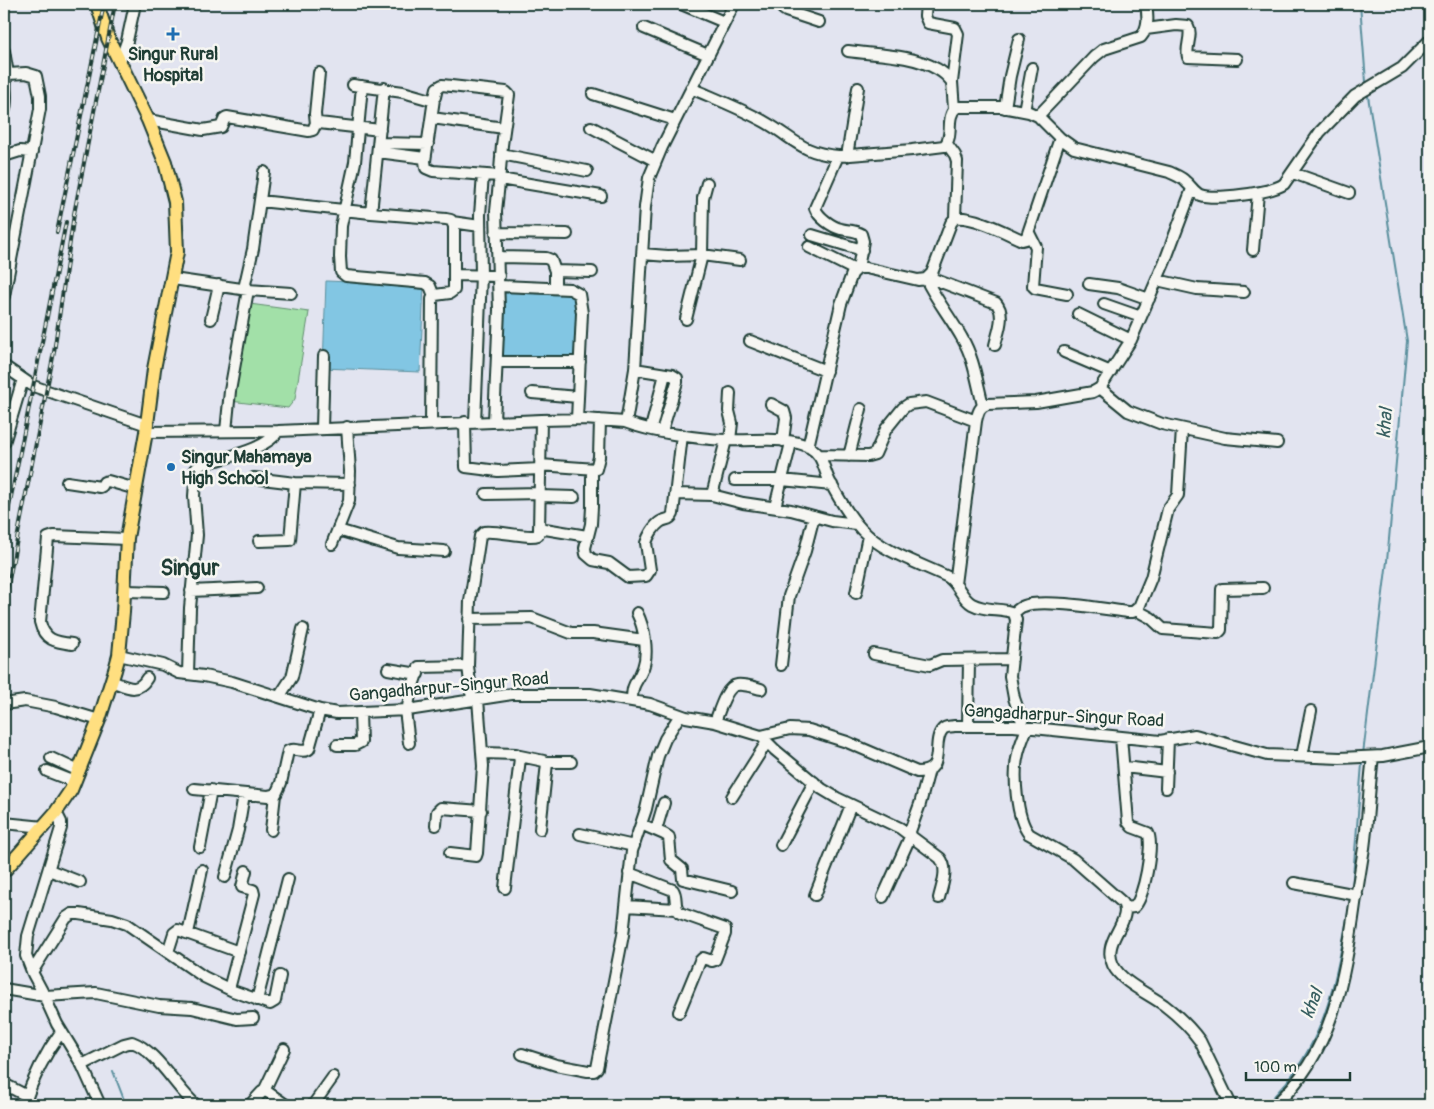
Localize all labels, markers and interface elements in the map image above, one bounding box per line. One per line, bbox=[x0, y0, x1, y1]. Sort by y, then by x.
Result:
marker: Singur Rural Hospital bbox=[166, 27, 180, 41]
place label: Singur Rural Hospital bbox=[128, 43, 218, 87]
water label: khal bbox=[1372, 404, 1398, 439]
place label: Singur Mahamaya High School bbox=[181, 446, 312, 490]
marker: Singur Mahamaya High School bbox=[165, 461, 177, 473]
district label: Singur bbox=[161, 554, 221, 582]
street label: Gangadharpur-Singur Road bbox=[348, 667, 550, 707]
street label: Gangadharpur-Singur Road bbox=[963, 699, 1165, 733]
water label: khal bbox=[1295, 982, 1330, 1021]
scale bar bbox=[1246, 1049, 1350, 1081]
text: 100 m bbox=[1254, 1058, 1297, 1077]

